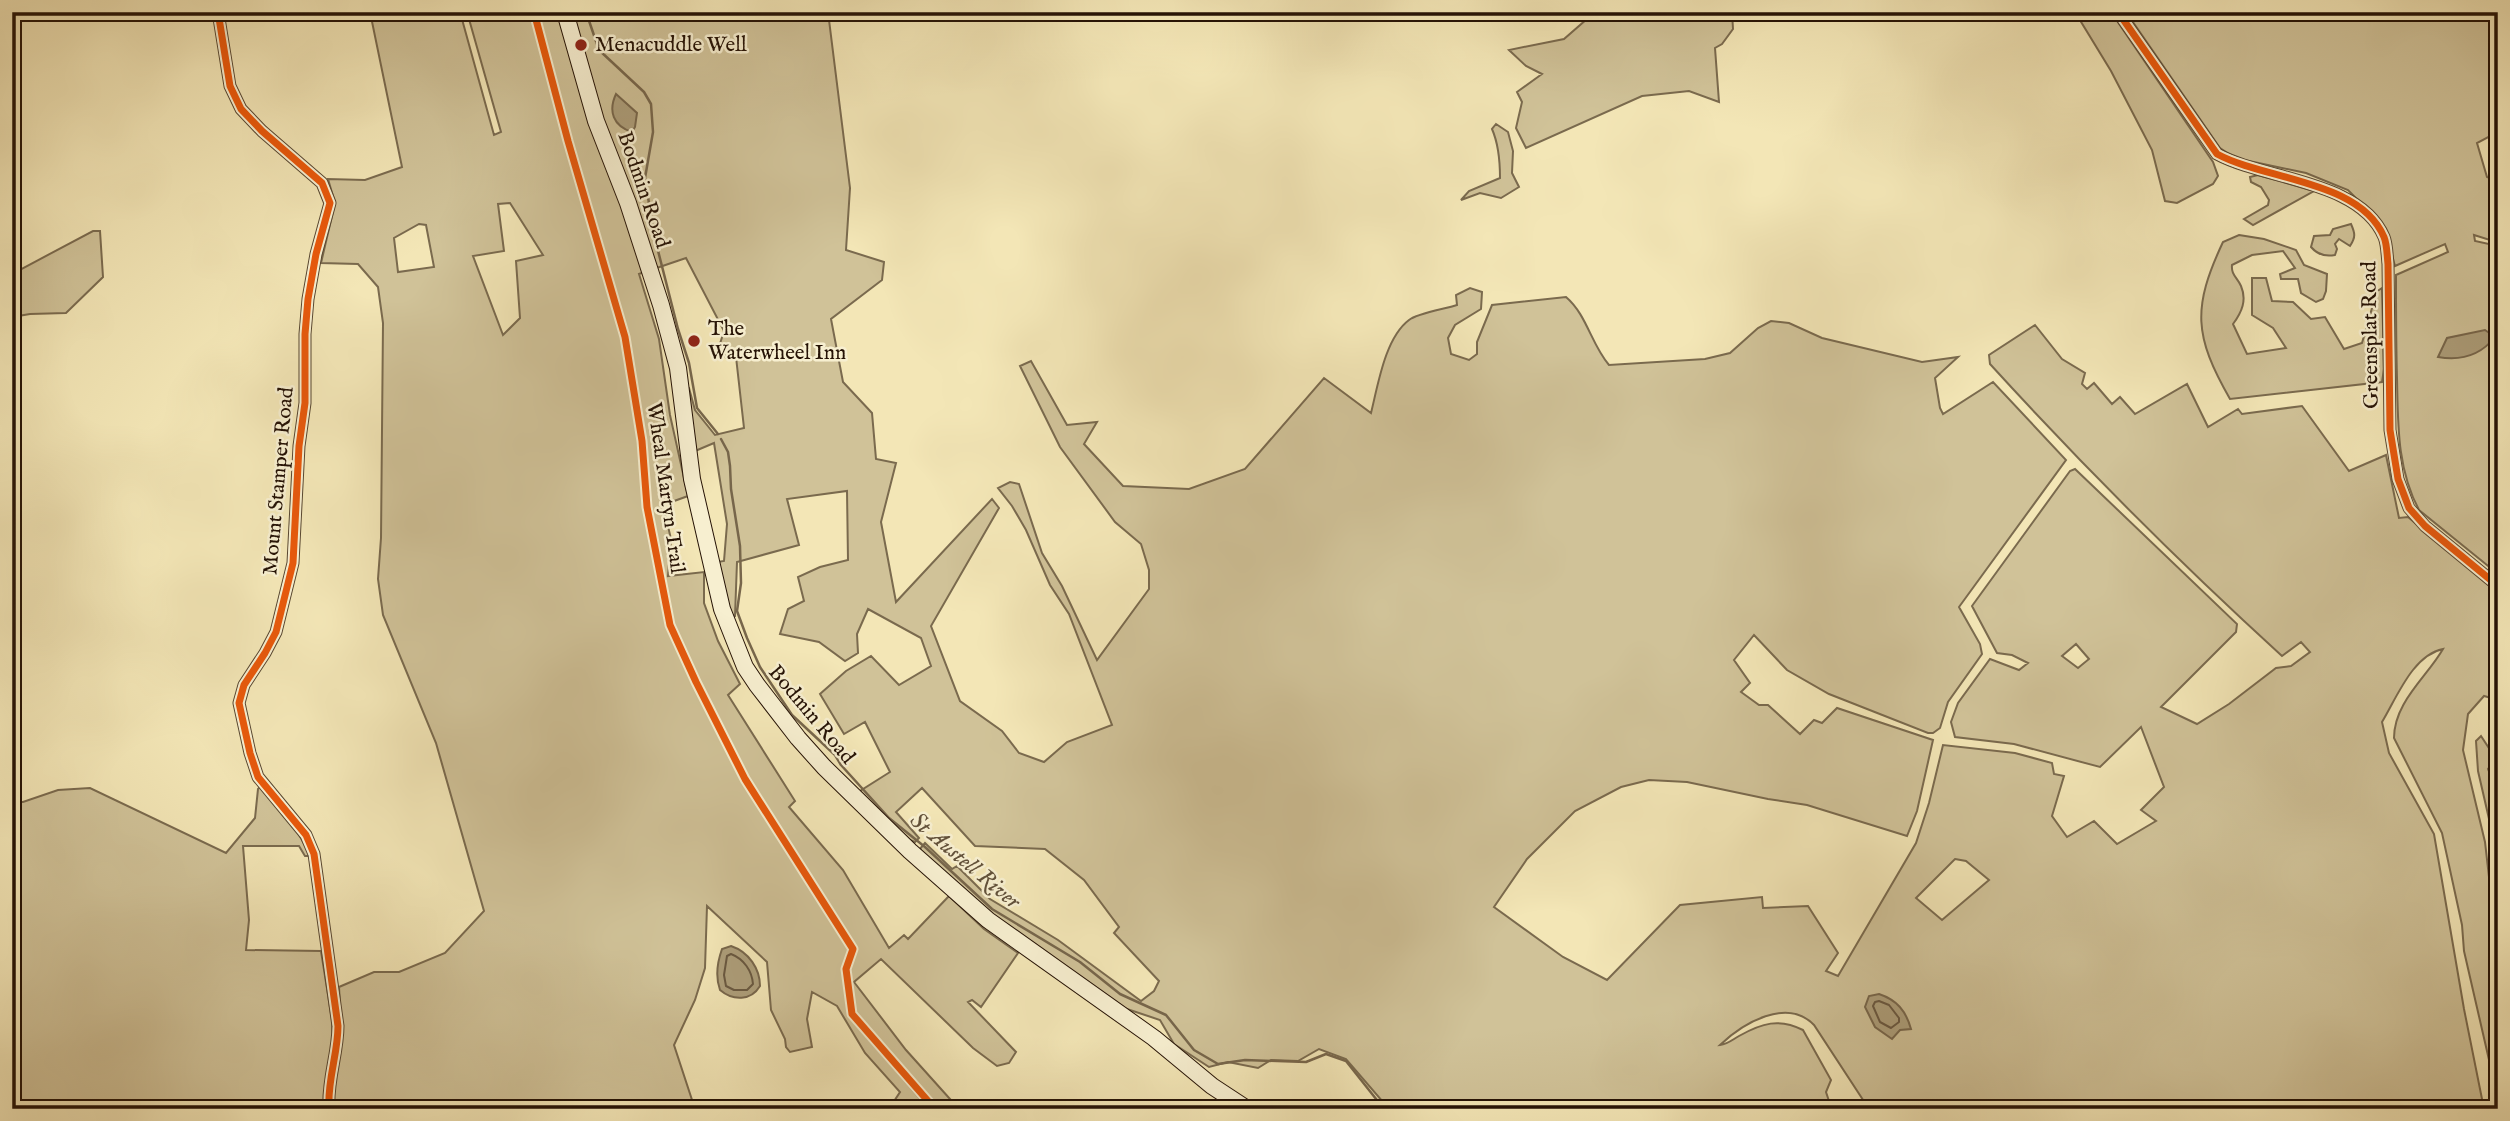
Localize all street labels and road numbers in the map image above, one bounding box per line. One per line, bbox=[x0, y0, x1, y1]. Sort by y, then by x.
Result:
street label: Bodmin Road bbox=[610, 128, 676, 253]
street label: Greensplat Road bbox=[2356, 260, 2386, 409]
street label: Mount Stamper Road bbox=[257, 385, 301, 576]
street label: Wheal Martyn Trail bbox=[640, 401, 690, 576]
street label: Bodmin Road bbox=[762, 660, 861, 771]

